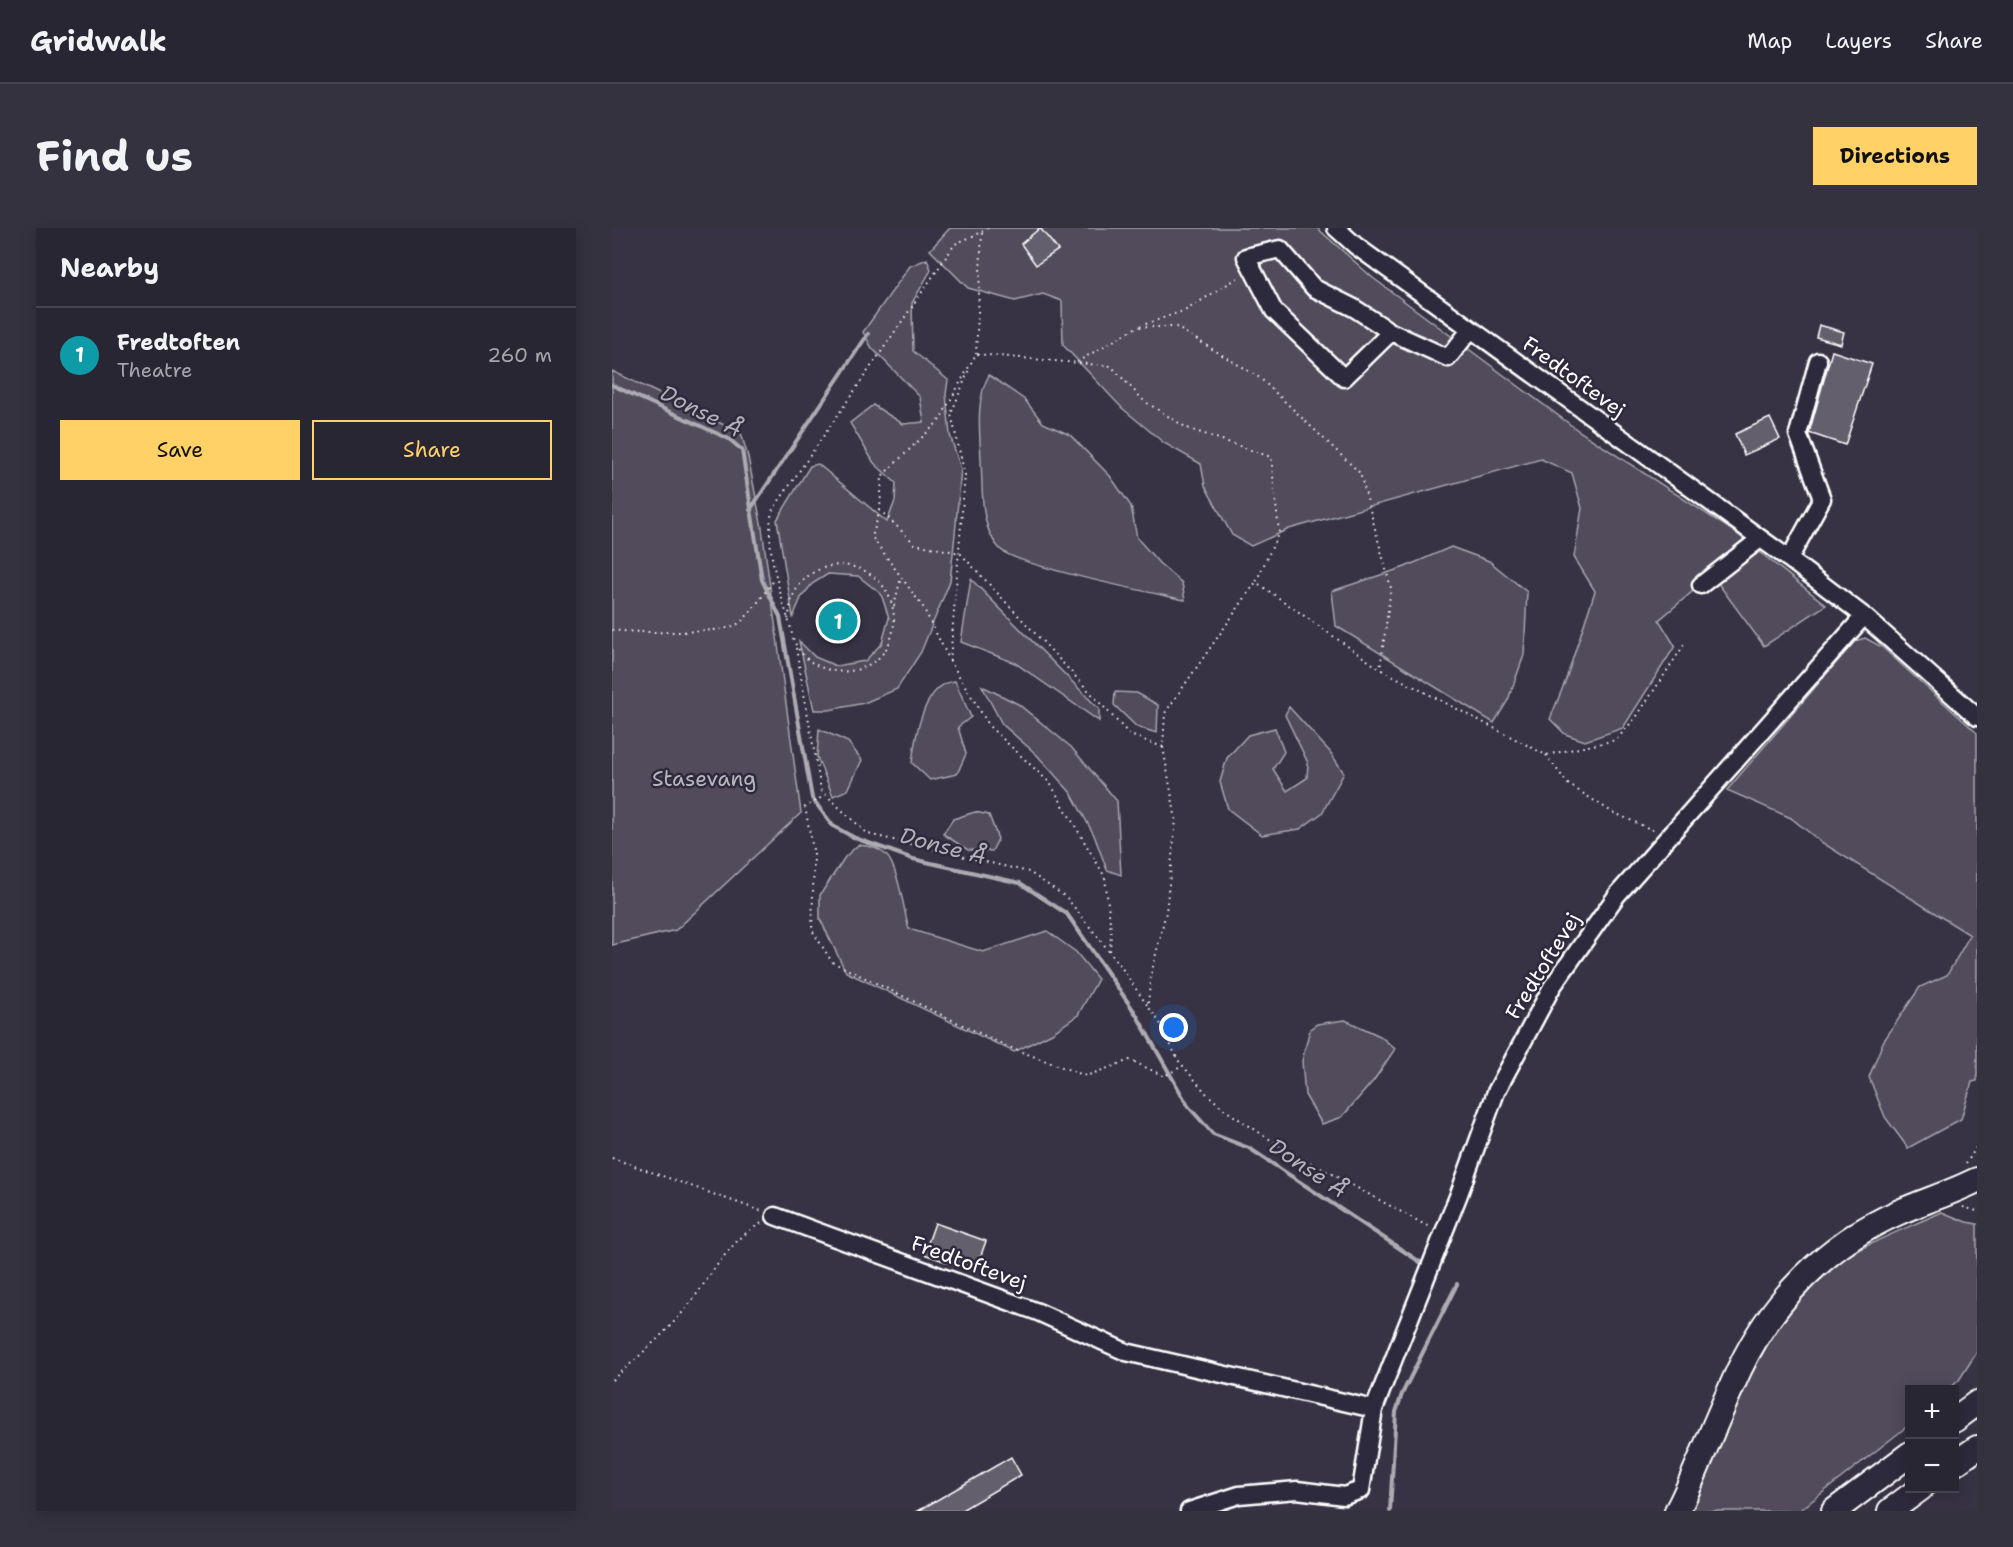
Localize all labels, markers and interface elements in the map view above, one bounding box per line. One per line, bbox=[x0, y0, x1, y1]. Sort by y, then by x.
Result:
text: Gridwalk bbox=[30, 22, 167, 60]
text: Map bbox=[1747, 27, 1792, 55]
text: Layers bbox=[1825, 27, 1892, 55]
text: Share bbox=[1925, 27, 1983, 55]
button: Directions bbox=[1813, 127, 1977, 185]
text: Find us bbox=[36, 128, 193, 184]
text: Nearby bbox=[60, 250, 159, 285]
text: Fredtoften bbox=[117, 328, 240, 357]
street label: Fredtoftevej bbox=[1517, 330, 1631, 424]
text: 1 bbox=[75, 342, 84, 368]
text: 260 m bbox=[487, 342, 552, 368]
text: Theatre bbox=[117, 357, 192, 383]
water label: Donse Å bbox=[655, 378, 747, 444]
button: Save bbox=[60, 420, 300, 480]
button: Share bbox=[312, 420, 552, 480]
pin: 1 bbox=[818, 598, 858, 644]
park label: Stasevang bbox=[652, 765, 756, 793]
water label: Donse Å bbox=[897, 821, 989, 871]
street label: Fredtoftevej bbox=[1499, 907, 1587, 1025]
your location bbox=[1159, 1013, 1188, 1042]
water label: Donse Å bbox=[1263, 1131, 1353, 1205]
street label: Fredtoftevej bbox=[907, 1229, 1031, 1297]
map controls bbox=[1905, 1385, 1959, 1493]
button: + bbox=[1905, 1385, 1959, 1439]
button: − bbox=[1905, 1439, 1959, 1493]

